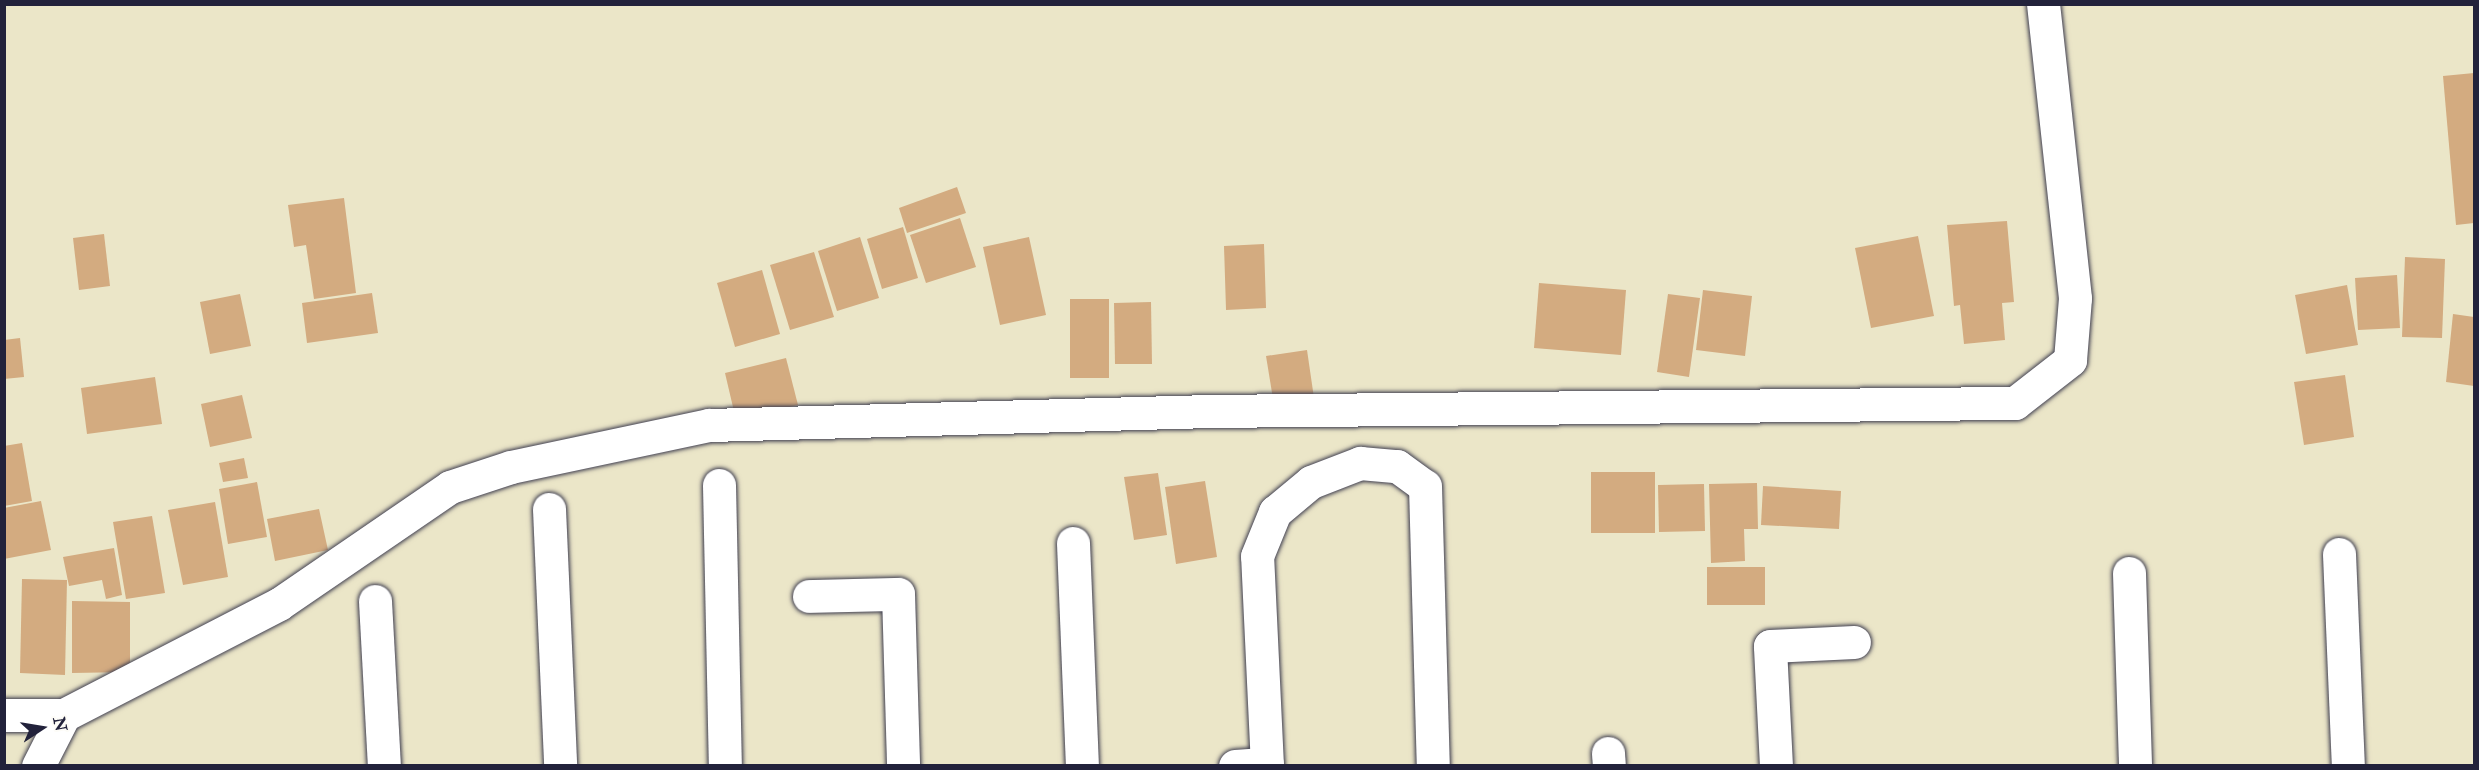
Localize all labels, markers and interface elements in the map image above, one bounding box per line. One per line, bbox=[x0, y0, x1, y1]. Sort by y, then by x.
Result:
north arrow bbox=[12, 698, 72, 758]
text: N bbox=[48, 715, 71, 733]

